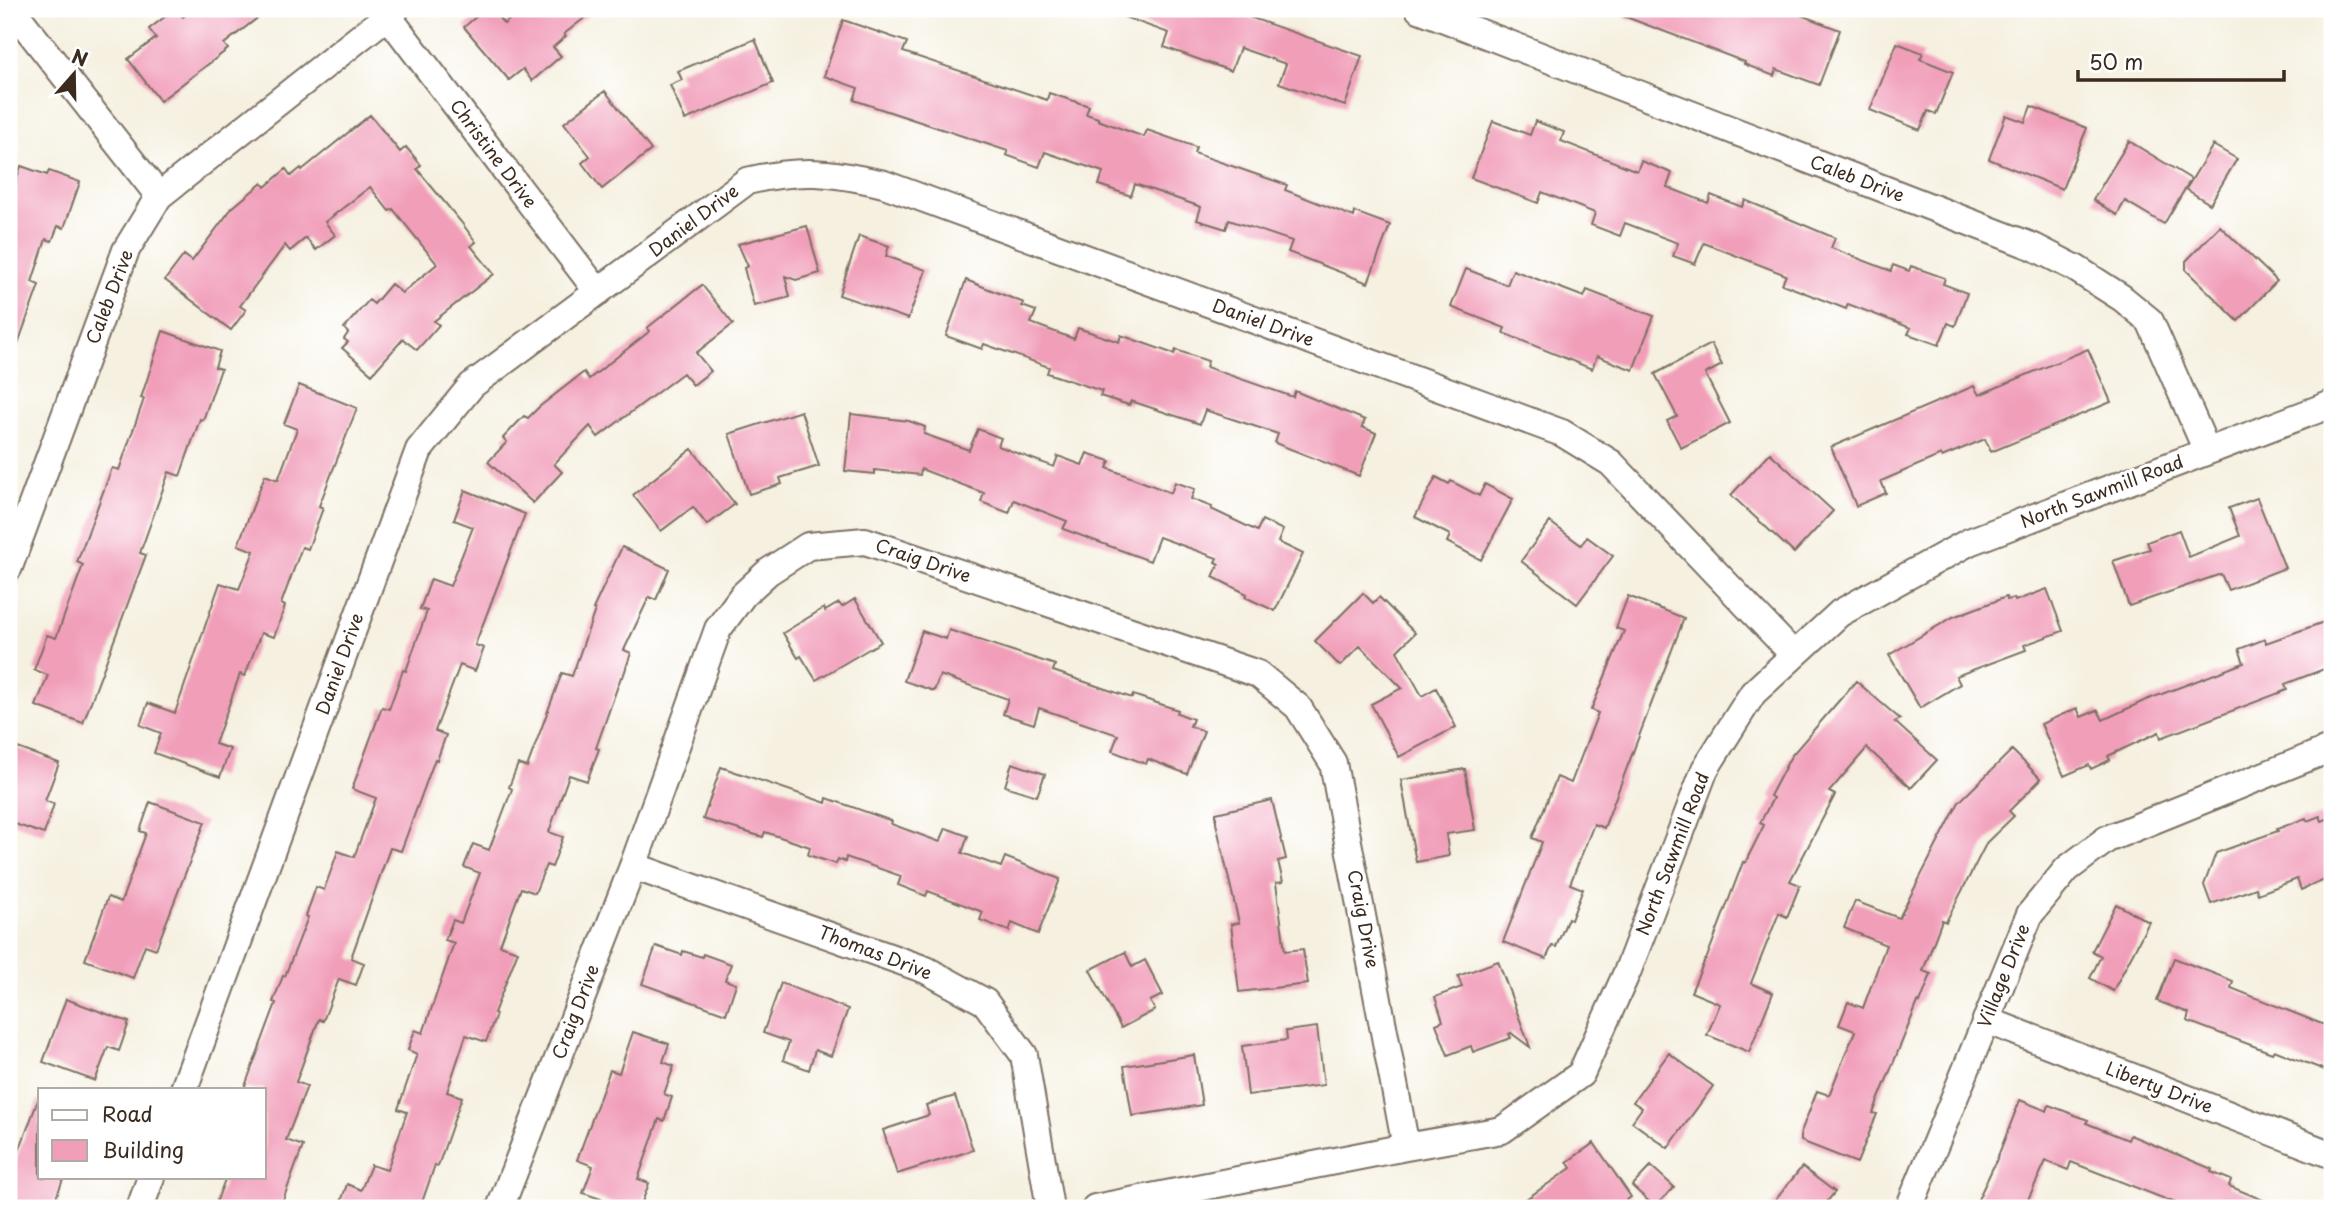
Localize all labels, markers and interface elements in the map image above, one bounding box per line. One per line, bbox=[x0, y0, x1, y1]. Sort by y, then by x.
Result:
north arrow bbox=[38, 38, 108, 108]
scale bar bbox=[2078, 38, 2285, 82]
text: N bbox=[68, 41, 92, 73]
text: 50 m bbox=[2089, 45, 2143, 77]
street label: Christine Drive bbox=[444, 93, 544, 213]
street label: Caleb Drive bbox=[1806, 147, 1909, 208]
street label: Daniel Drive bbox=[642, 177, 744, 263]
street label: Caleb Drive bbox=[78, 245, 139, 348]
street label: Daniel Drive bbox=[1209, 291, 1318, 352]
street label: North Sawmill Road bbox=[2016, 447, 2187, 534]
street label: Craig Drive bbox=[872, 531, 975, 589]
street label: Daniel Drive bbox=[308, 609, 369, 718]
street label: North Sawmill Road bbox=[1628, 768, 1715, 939]
street label: Craig Drive bbox=[1342, 867, 1387, 970]
street label: Thomas Drive bbox=[815, 918, 936, 986]
street label: Village Drive bbox=[1969, 919, 2036, 1031]
street label: Craig Drive bbox=[544, 960, 605, 1063]
street label: Liberty Drive bbox=[2102, 1054, 2217, 1119]
legend bbox=[38, 1088, 266, 1178]
text: Road bbox=[102, 1097, 153, 1129]
text: Building bbox=[102, 1133, 184, 1165]

